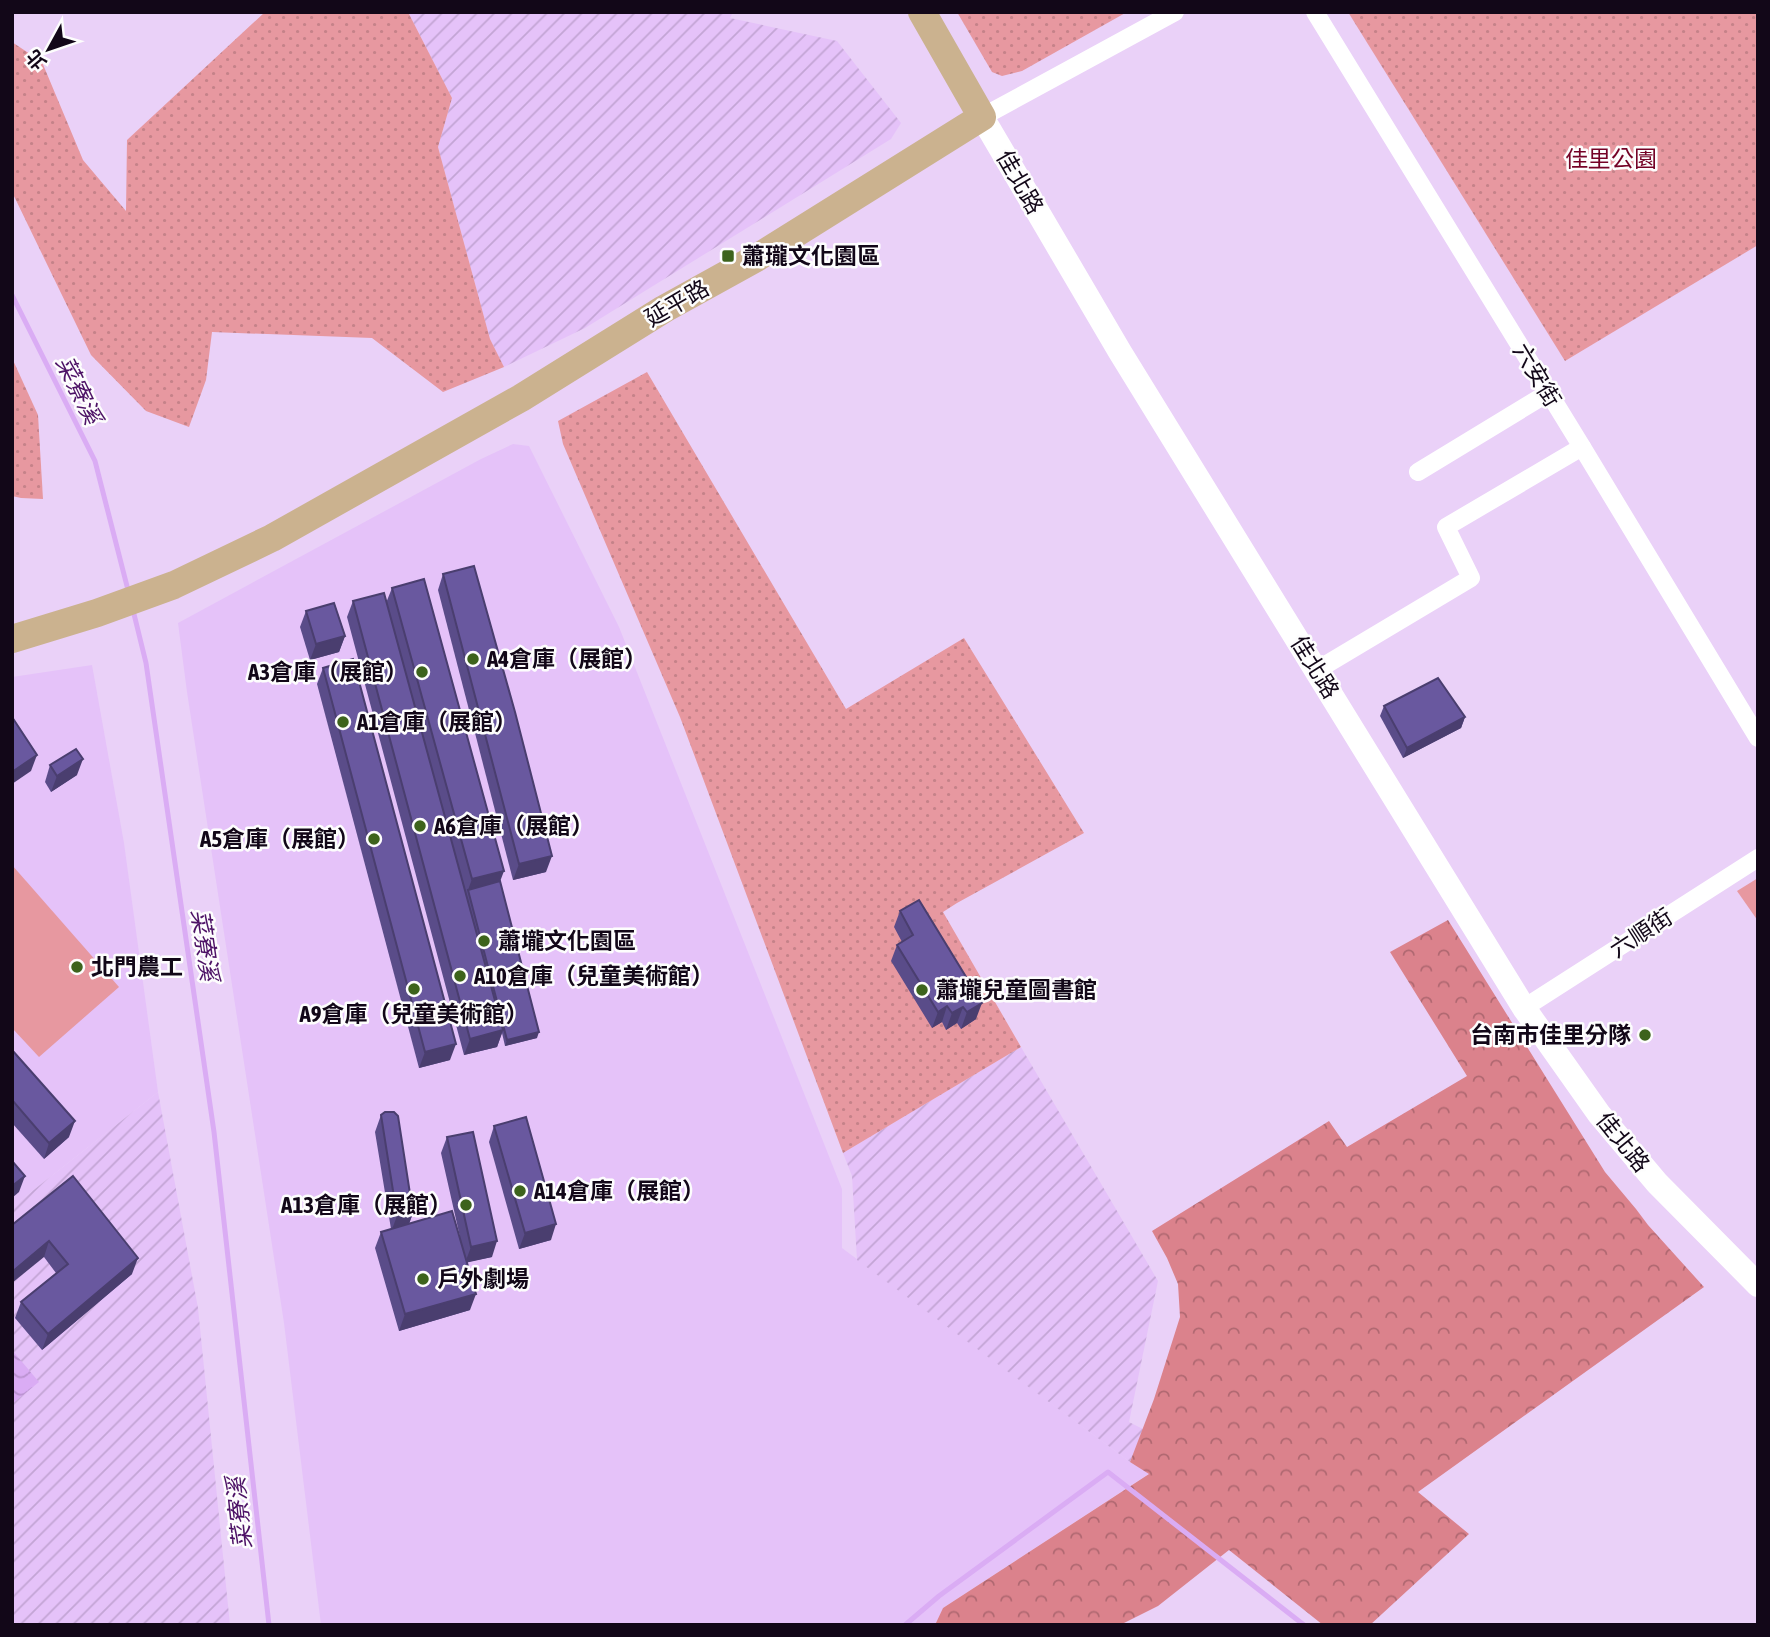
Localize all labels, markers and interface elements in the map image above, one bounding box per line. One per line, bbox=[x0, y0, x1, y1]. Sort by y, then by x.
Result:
north arrow bbox=[14, 14, 84, 84]
text: 北 bbox=[21, 46, 51, 74]
street label: 佳北路 bbox=[991, 146, 1049, 218]
park label: 佳里公園 bbox=[1565, 146, 1657, 172]
place label: 蕭瓏文化園區 bbox=[742, 243, 880, 269]
marker: 蕭瓏文化園區 bbox=[720, 248, 736, 264]
street label: 延平路 bbox=[641, 274, 713, 332]
street label: 六安街 bbox=[1508, 339, 1566, 411]
water label: 菜寮溪 bbox=[51, 352, 108, 431]
street label: 佳北路 bbox=[1286, 631, 1344, 703]
place label: A4倉庫（展館） bbox=[486, 646, 647, 672]
marker: A4倉庫（展館） bbox=[465, 651, 481, 667]
place label: A3倉庫（展館） bbox=[247, 659, 408, 685]
marker: A3倉庫（展館） bbox=[414, 664, 430, 680]
place label: A1倉庫（展館） bbox=[356, 709, 517, 735]
marker: A1倉庫（展館） bbox=[335, 714, 351, 730]
place label: A6倉庫（展館） bbox=[433, 813, 594, 839]
marker: A6倉庫（展館） bbox=[412, 818, 428, 834]
place label: A5倉庫（展館） bbox=[199, 826, 360, 852]
marker: A5倉庫（展館） bbox=[366, 831, 382, 847]
street label: 六順街 bbox=[1605, 903, 1677, 963]
water label: 菜寮溪 bbox=[187, 907, 224, 985]
place label: 蕭壠文化園區 bbox=[498, 928, 636, 954]
marker: 蕭壠文化園區 bbox=[476, 933, 492, 949]
place label: 北門農工 bbox=[91, 954, 183, 980]
marker: 北門農工 bbox=[69, 959, 85, 975]
place label: A10倉庫（兒童美術館） bbox=[473, 963, 714, 989]
marker: A10倉庫（兒童美術館） bbox=[452, 968, 468, 984]
place label: 蕭壠兒童圖書館 bbox=[936, 977, 1097, 1003]
marker: A9倉庫（兒童美術館） bbox=[406, 981, 422, 997]
marker: 蕭壠兒童圖書館 bbox=[914, 982, 930, 998]
place label: A9倉庫（兒童美術館） bbox=[298, 1001, 529, 1027]
place label: 台南市佳里分隊 bbox=[1470, 1022, 1631, 1048]
marker: 台南市佳里分隊 bbox=[1637, 1027, 1653, 1043]
street label: 佳北路 bbox=[1591, 1107, 1655, 1177]
place label: A14倉庫（展館） bbox=[533, 1178, 705, 1204]
marker: A14倉庫（展館） bbox=[512, 1183, 528, 1199]
place label: A13倉庫（展館） bbox=[280, 1192, 452, 1218]
marker: A13倉庫（展館） bbox=[458, 1197, 474, 1213]
place label: 戶外劇場 bbox=[437, 1266, 529, 1292]
marker: 戶外劇場 bbox=[415, 1271, 431, 1287]
water label: 菜寮溪 bbox=[221, 1473, 256, 1550]

